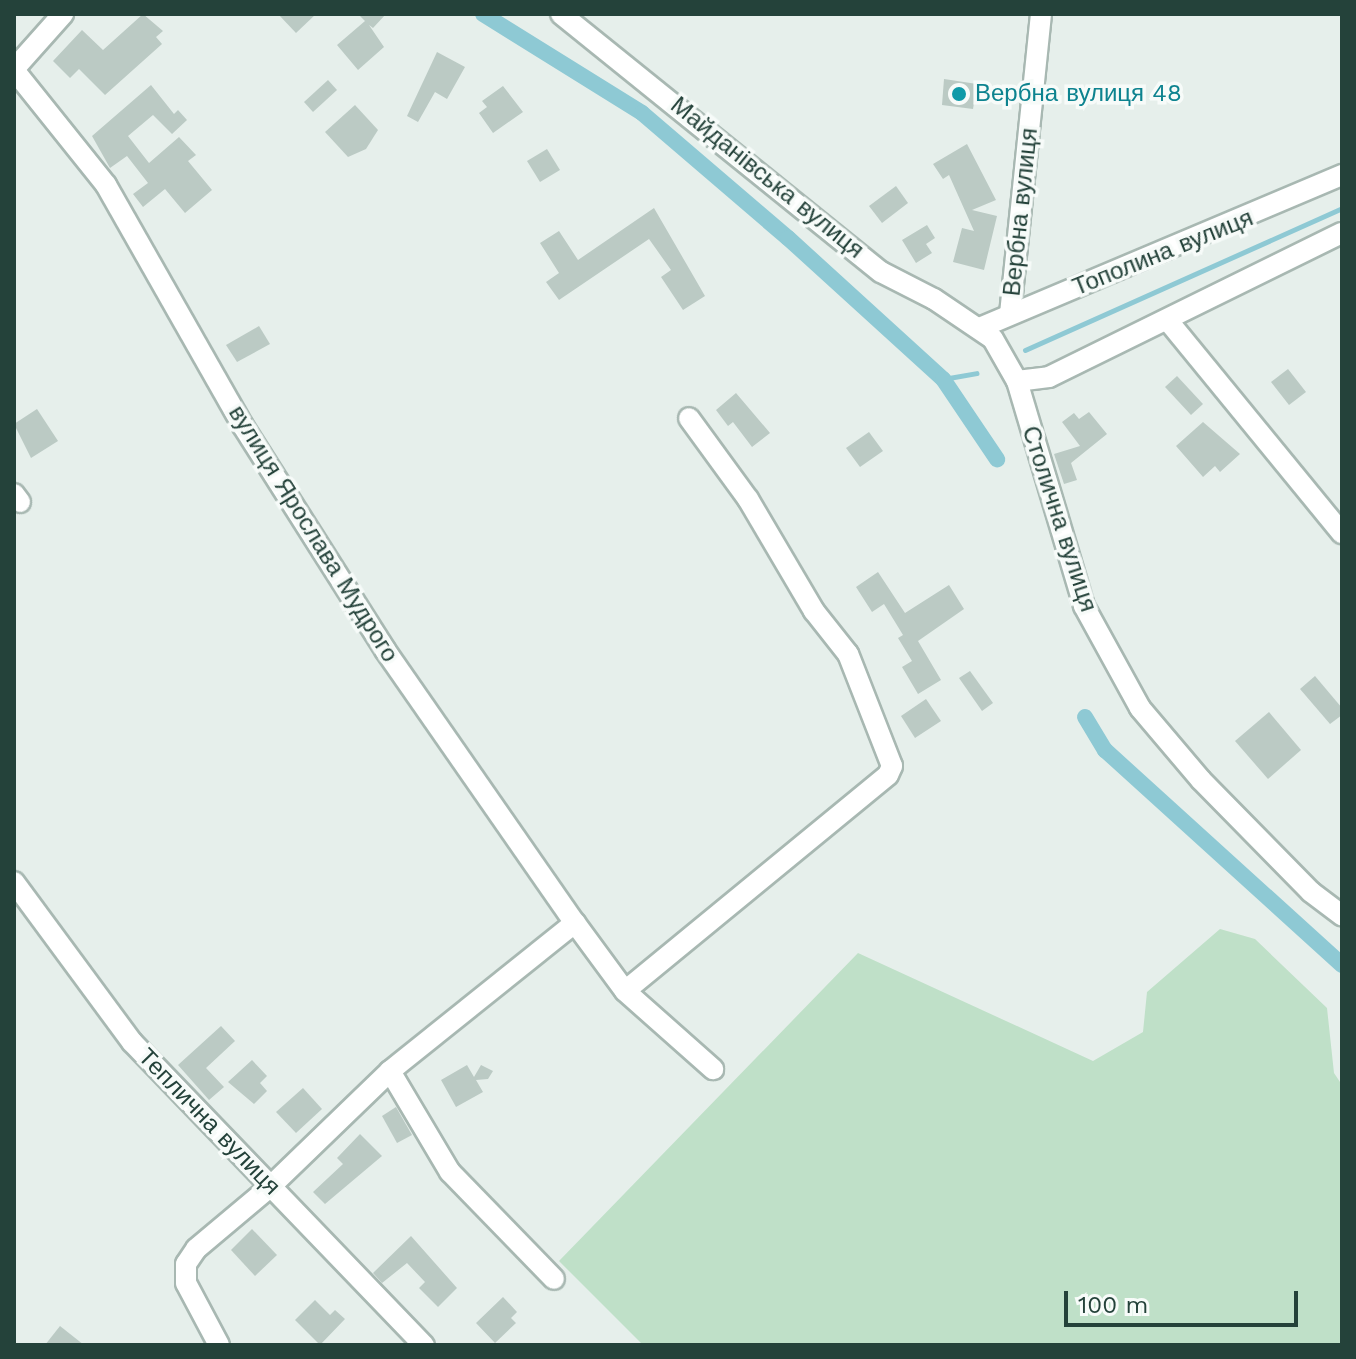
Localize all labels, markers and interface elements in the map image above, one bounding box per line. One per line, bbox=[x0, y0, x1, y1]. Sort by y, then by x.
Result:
place label: Вербна вулиця 48 bbox=[975, 80, 1182, 108]
marker: Вербна вулиця 48 bbox=[950, 85, 968, 103]
street label: Майданівська вулиця bbox=[665, 91, 869, 265]
street label: Вербна вулиця bbox=[998, 126, 1044, 298]
street label: Тополина вулиця bbox=[1069, 204, 1257, 302]
street label: вулиця Ярослава Мудрого bbox=[222, 400, 404, 668]
street label: Столична вулиця bbox=[1015, 423, 1103, 615]
street label: Теплична вулиця bbox=[132, 1043, 286, 1201]
scale bar bbox=[1068, 1275, 1302, 1325]
text: 100 m bbox=[1078, 1291, 1148, 1319]

